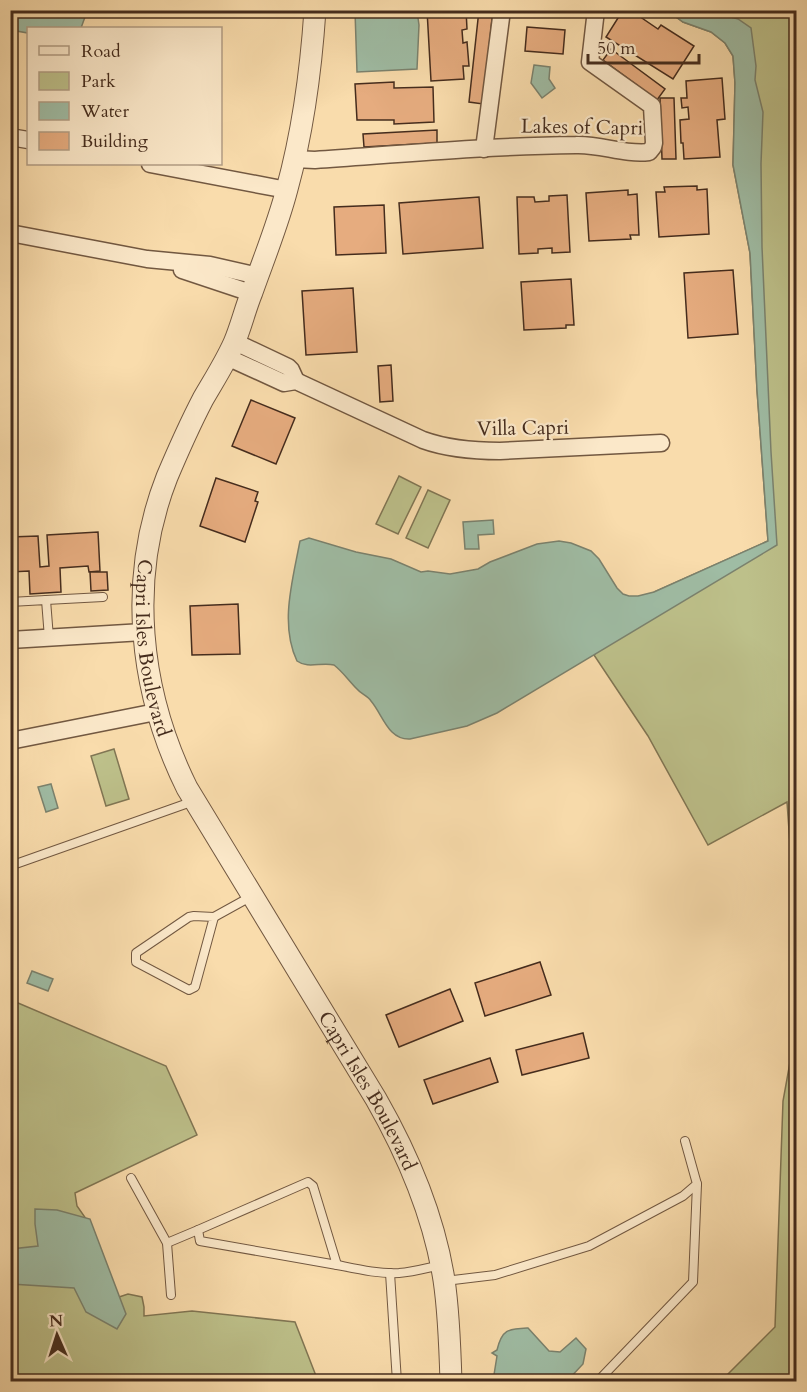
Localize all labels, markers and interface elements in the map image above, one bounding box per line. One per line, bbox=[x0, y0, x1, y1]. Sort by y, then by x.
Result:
legend bbox=[27, 27, 222, 165]
scale bar bbox=[588, 27, 699, 65]
text: 50 m bbox=[597, 36, 636, 61]
text: Road bbox=[81, 39, 121, 64]
text: Park bbox=[81, 69, 116, 94]
text: Water bbox=[80, 99, 130, 124]
street label: Lakes of Capri bbox=[521, 112, 644, 142]
text: Building bbox=[81, 129, 149, 154]
street label: Villa Capri bbox=[477, 414, 570, 442]
street label: Capri Isles Boulevard bbox=[129, 558, 178, 740]
street label: Capri Isles Boulevard bbox=[312, 1006, 424, 1175]
north arrow bbox=[27, 1305, 87, 1365]
text: N bbox=[49, 1310, 64, 1332]

